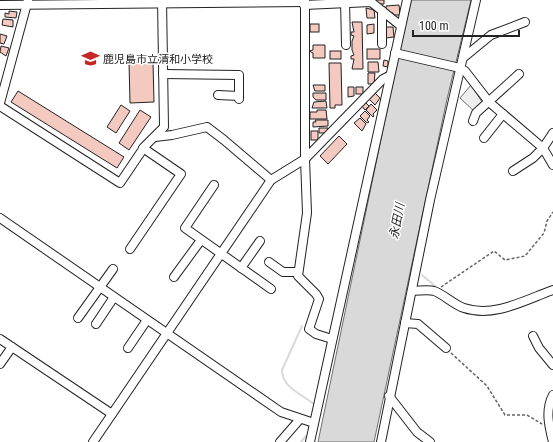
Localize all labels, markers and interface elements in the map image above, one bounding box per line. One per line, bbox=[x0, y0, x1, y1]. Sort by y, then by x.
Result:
scale bar bbox=[413, 12, 519, 38]
text: 100 m bbox=[419, 19, 449, 33]
school or university icon: 鹿児島市立清和小学校 bbox=[80, 49, 100, 69]
place label: 鹿児島市立清和小学校 bbox=[103, 53, 213, 66]
water label: 永田川 bbox=[387, 200, 408, 240]

